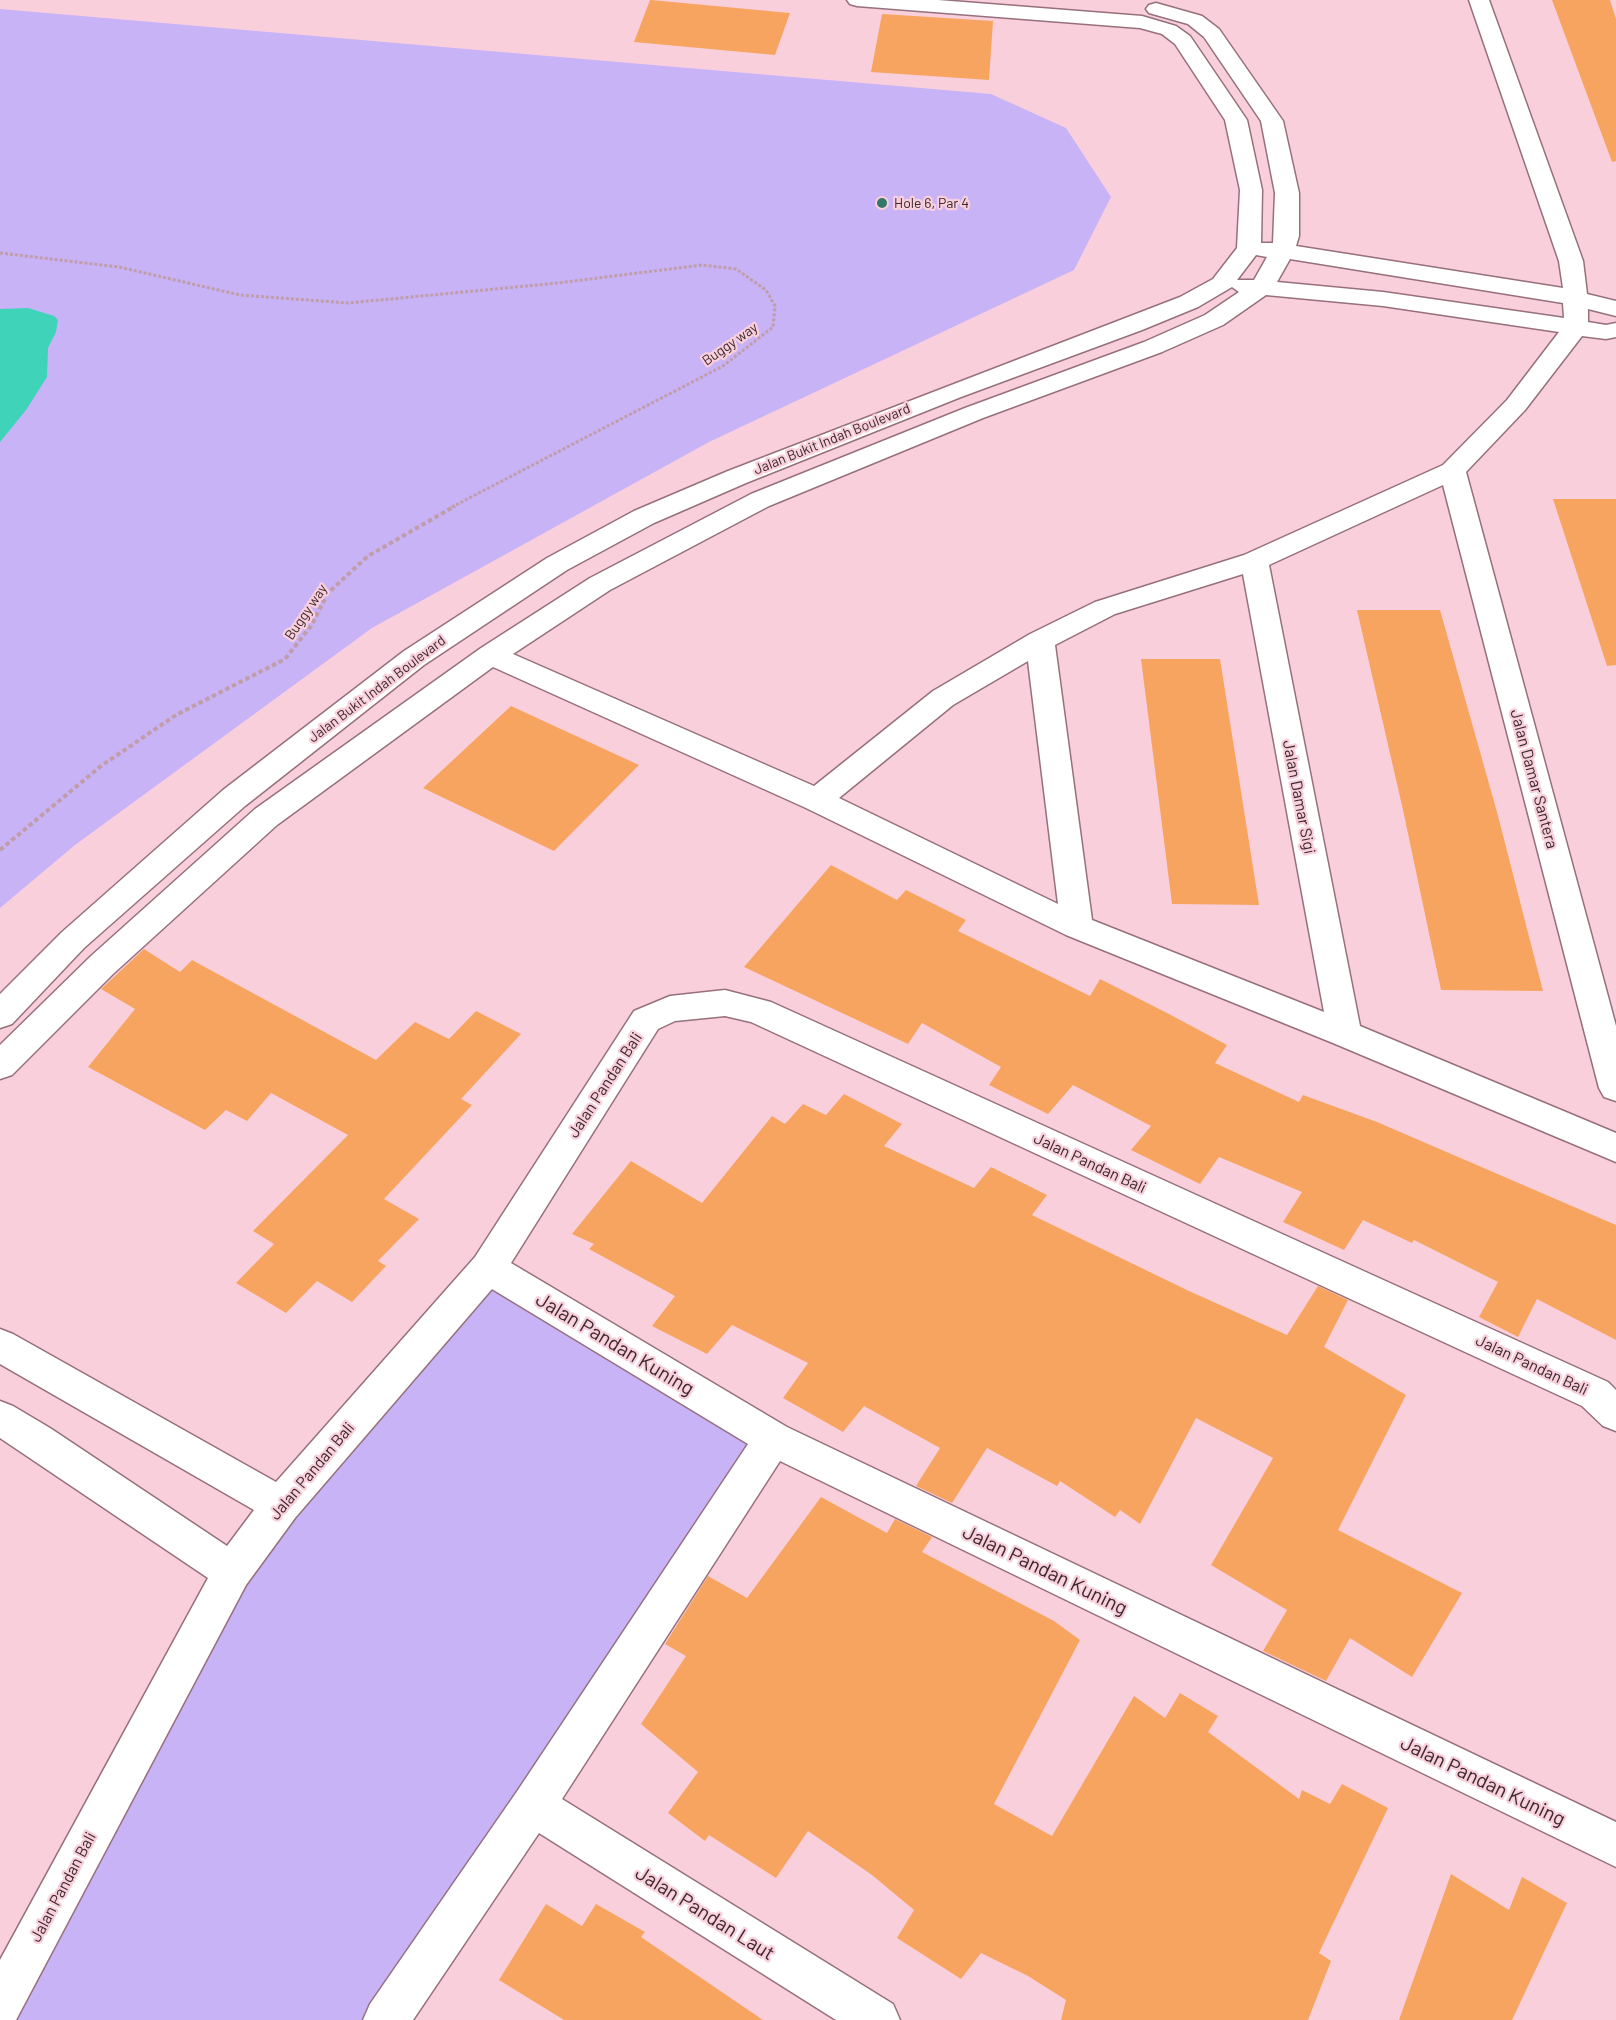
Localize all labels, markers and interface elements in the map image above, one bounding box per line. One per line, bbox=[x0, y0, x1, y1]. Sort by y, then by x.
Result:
place label: Hole 6, Par 4 bbox=[894, 195, 969, 211]
marker: Hole 6, Par 4 bbox=[875, 196, 889, 210]
street label: Buggy way bbox=[699, 319, 761, 369]
street label: Jalan Bukit Indah Boulevard bbox=[751, 400, 913, 478]
street label: Buggy way bbox=[281, 581, 331, 643]
street label: Jalan Bukit Indah Boulevard bbox=[305, 632, 449, 746]
street label: Jalan Damar Santera bbox=[1506, 707, 1562, 851]
street label: Jalan Damar Sigi bbox=[1279, 738, 1319, 856]
street label: Jalan Pandan Bali bbox=[564, 1029, 646, 1141]
street label: Jalan Pandan Bali bbox=[1031, 1129, 1149, 1197]
street label: Jalan Pandan Kuning bbox=[532, 1287, 698, 1401]
street label: Jalan Pandan Bali bbox=[1473, 1331, 1591, 1399]
street label: Jalan Pandan Bali bbox=[265, 1418, 359, 1524]
street label: Jalan Pandan Kuning bbox=[959, 1520, 1131, 1620]
street label: Jalan Pandan Kuning bbox=[1397, 1731, 1569, 1831]
street label: Jalan Pandan Bali bbox=[26, 1829, 100, 1945]
street label: Jalan Pandan Laut bbox=[631, 1861, 779, 1965]

